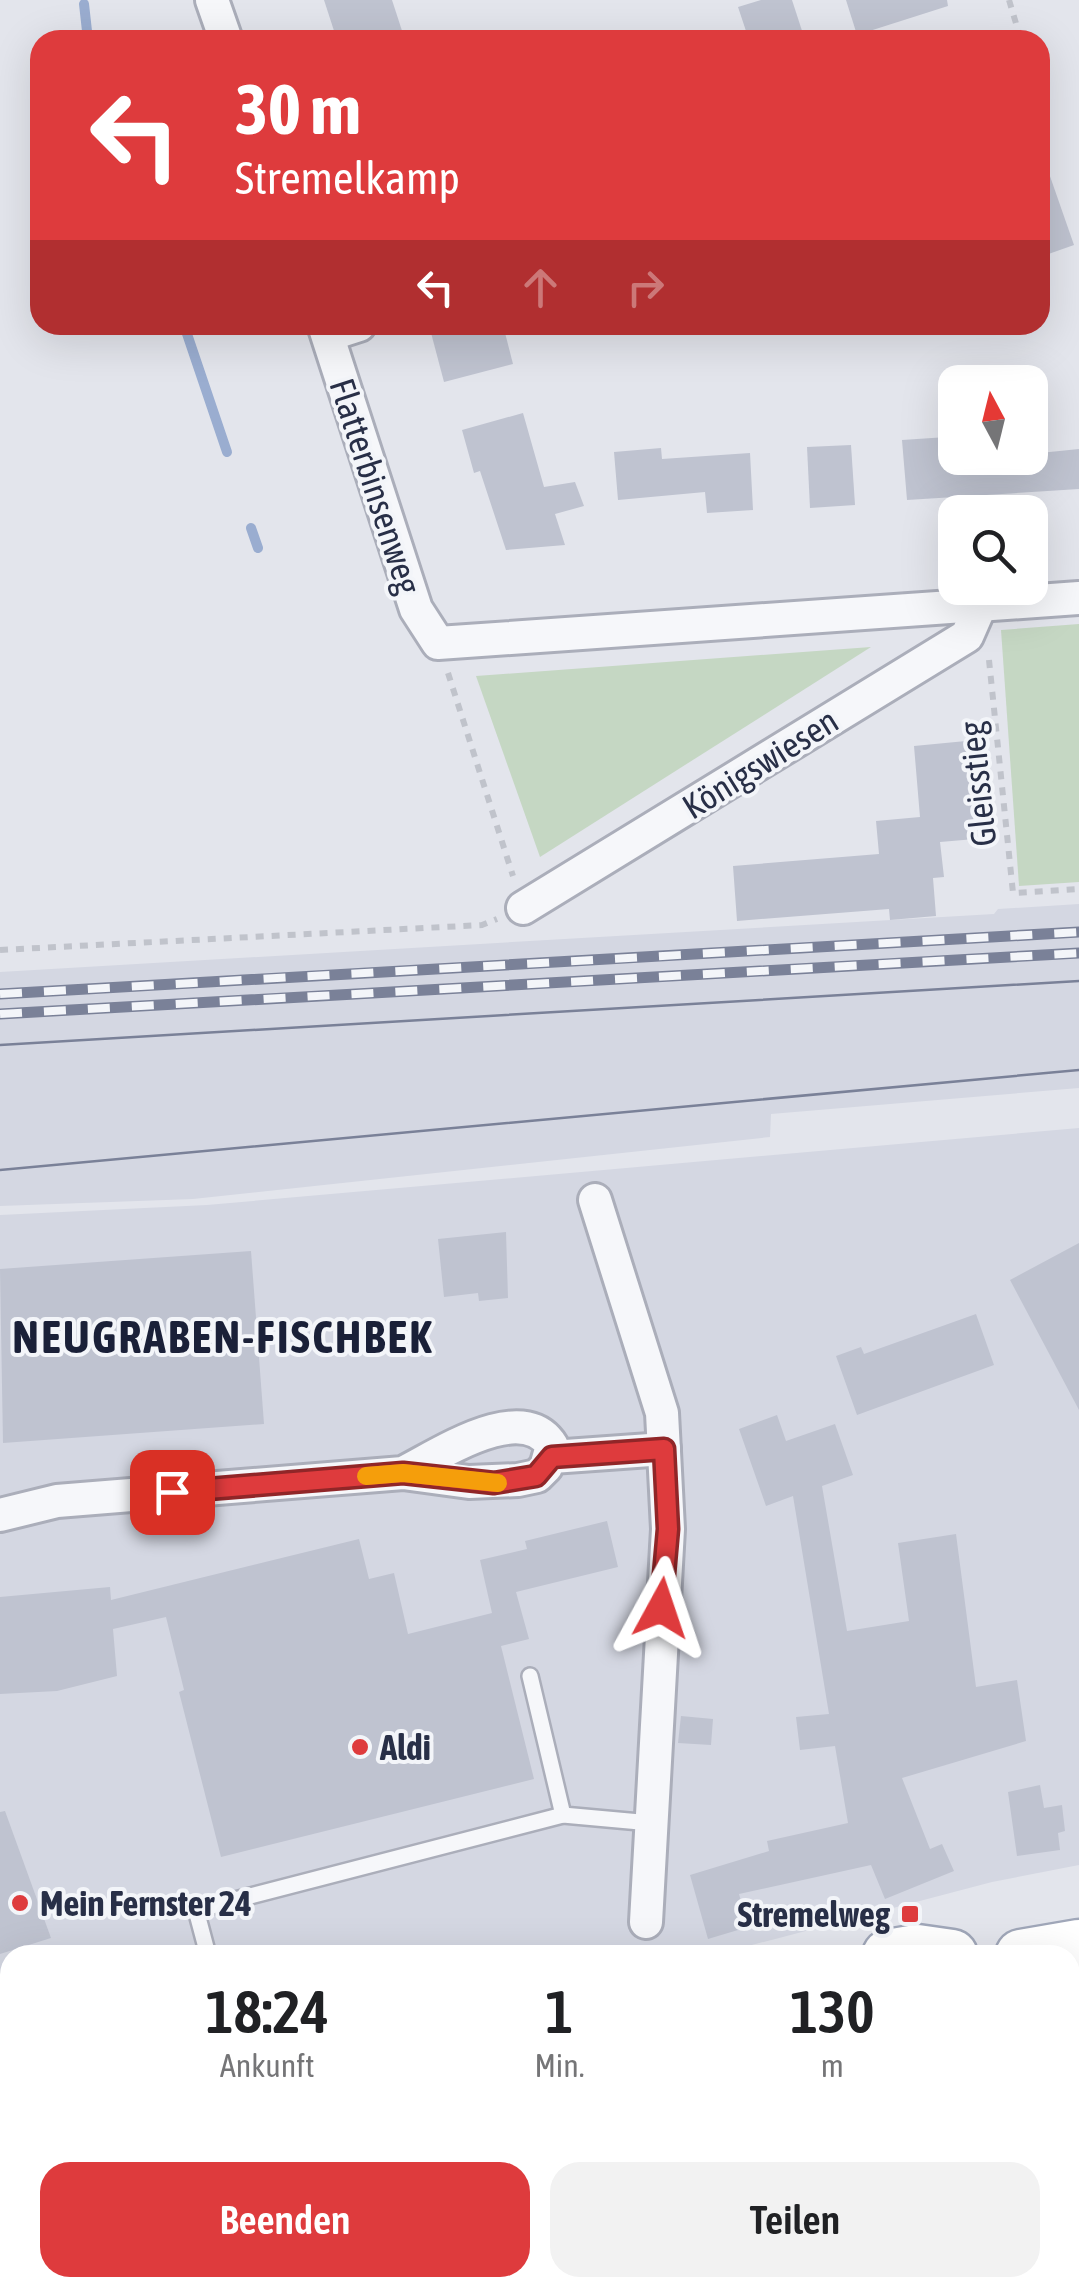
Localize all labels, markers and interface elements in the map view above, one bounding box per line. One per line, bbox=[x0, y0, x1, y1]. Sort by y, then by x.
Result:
text: 30 m bbox=[235, 69, 361, 149]
icon: left bbox=[70, 70, 200, 200]
text: Stremelkamp bbox=[235, 152, 460, 204]
icon: left bbox=[408, 260, 463, 315]
icon: ahead bbox=[513, 260, 568, 315]
icon: right bbox=[618, 260, 673, 315]
north arrow bbox=[938, 365, 1048, 475]
map controls bbox=[938, 365, 1048, 605]
street label: Flatterbinsenweg bbox=[322, 373, 430, 599]
button: search bbox=[938, 495, 1048, 605]
street label: Königswiesen bbox=[675, 700, 845, 826]
street label: Gleisstieg bbox=[951, 720, 1003, 848]
district label: NEUGRABEN-FISCHBEK bbox=[12, 1311, 434, 1363]
pin bbox=[130, 1450, 215, 1535]
icon: arrive bbox=[145, 1465, 200, 1520]
position arrow bbox=[609, 1556, 713, 1660]
place label: Aldi bbox=[379, 1727, 431, 1767]
marker: Aldi bbox=[349, 1736, 371, 1758]
place label: Mein Fernster 24 bbox=[40, 1883, 252, 1923]
marker: Mein Fernster 24 bbox=[9, 1892, 31, 1914]
place label: Stremelweg bbox=[738, 1894, 891, 1934]
marker: Stremelweg bbox=[899, 1903, 921, 1925]
text: 18:24 bbox=[205, 1977, 329, 2046]
text: 1 bbox=[545, 1977, 574, 2046]
text: 130 bbox=[790, 1977, 875, 2046]
text: Ankunft bbox=[220, 2047, 314, 2084]
text: Min. bbox=[534, 2047, 584, 2084]
text: m bbox=[821, 2047, 844, 2084]
button: Beenden bbox=[40, 2162, 530, 2277]
button: Teilen bbox=[550, 2162, 1040, 2277]

